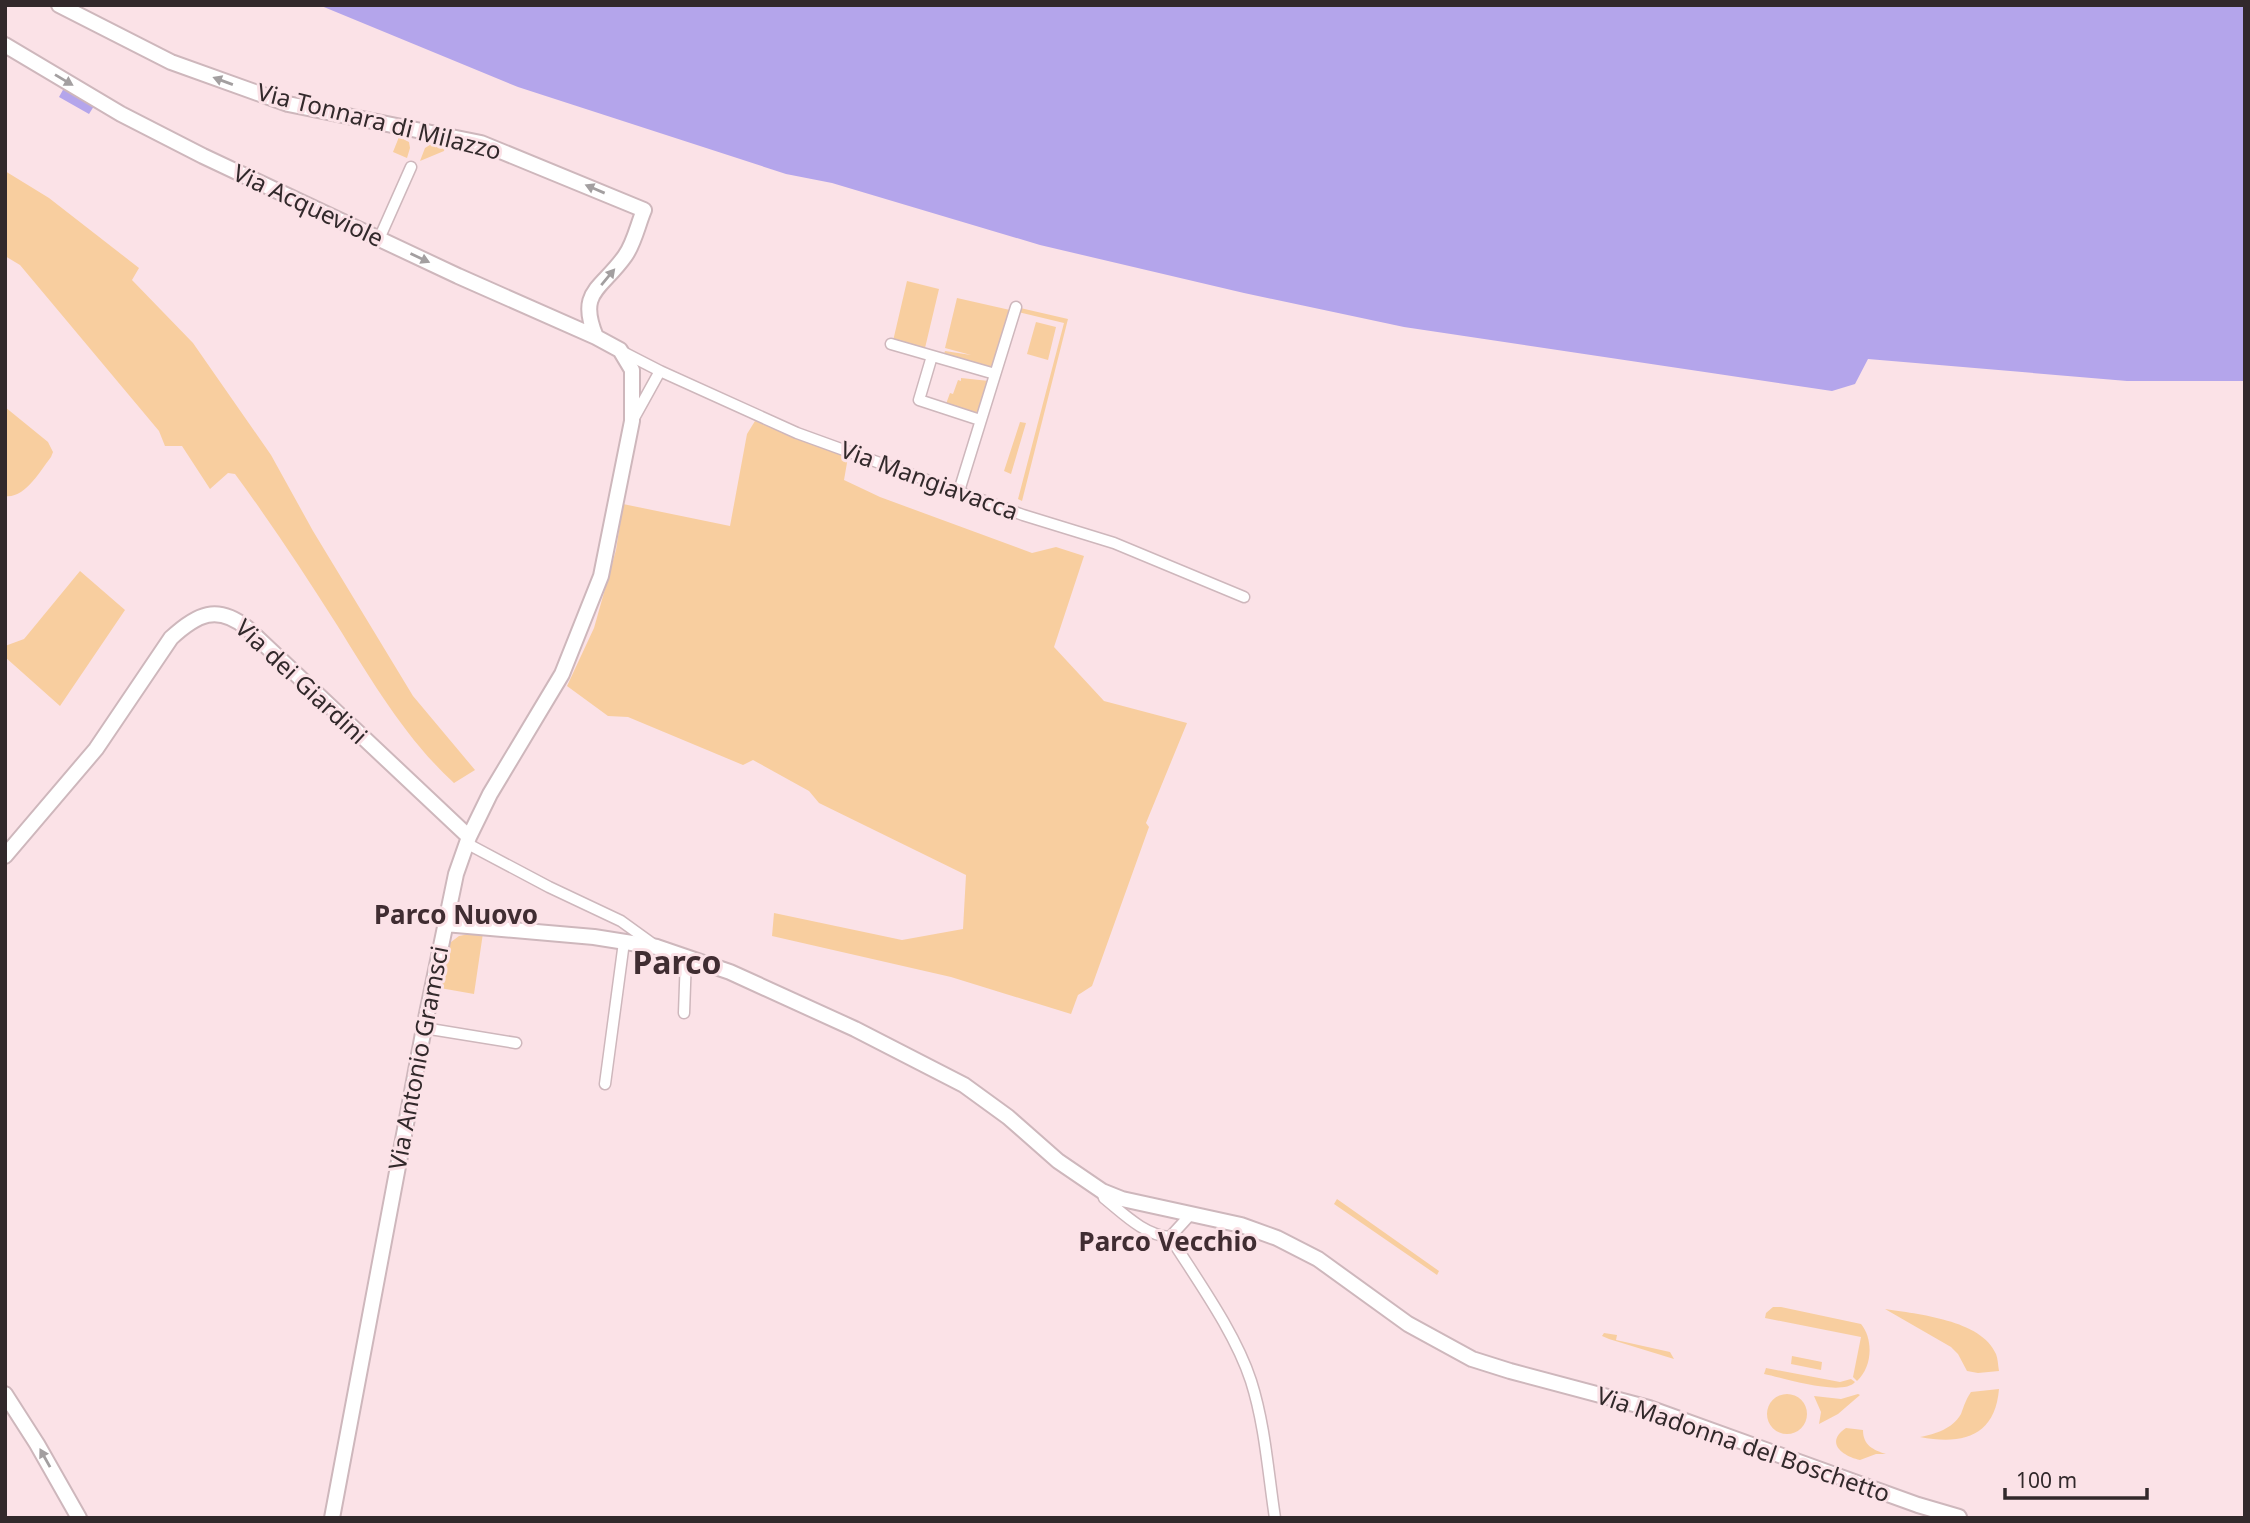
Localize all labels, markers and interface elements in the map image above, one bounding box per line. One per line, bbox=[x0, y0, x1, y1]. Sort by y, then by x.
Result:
one-way arrow bbox=[54, 73, 73, 86]
street label: Via Tonnara di Milazzo bbox=[254, 74, 505, 167]
one-way arrow bbox=[212, 75, 233, 86]
street label: Via Acqueviole bbox=[228, 155, 389, 254]
one-way arrow bbox=[585, 184, 606, 195]
one-way arrow bbox=[410, 252, 430, 264]
one-way arrow bbox=[600, 268, 615, 285]
street label: Via Mangiavacca bbox=[836, 432, 1023, 527]
street label: Via dei Giardini bbox=[229, 611, 375, 751]
district label: Parco Nuovo bbox=[374, 896, 538, 932]
district label: Parco bbox=[632, 940, 722, 983]
street label: Via Antonio Gramsci bbox=[380, 943, 455, 1172]
district label: Parco Vecchio bbox=[1079, 1223, 1257, 1259]
street label: Via Madonna del Boschetto bbox=[1592, 1378, 1895, 1509]
one-way arrow bbox=[39, 1449, 51, 1468]
scale bar bbox=[2005, 1456, 2147, 1500]
text: 100 m bbox=[2016, 1466, 2077, 1494]

